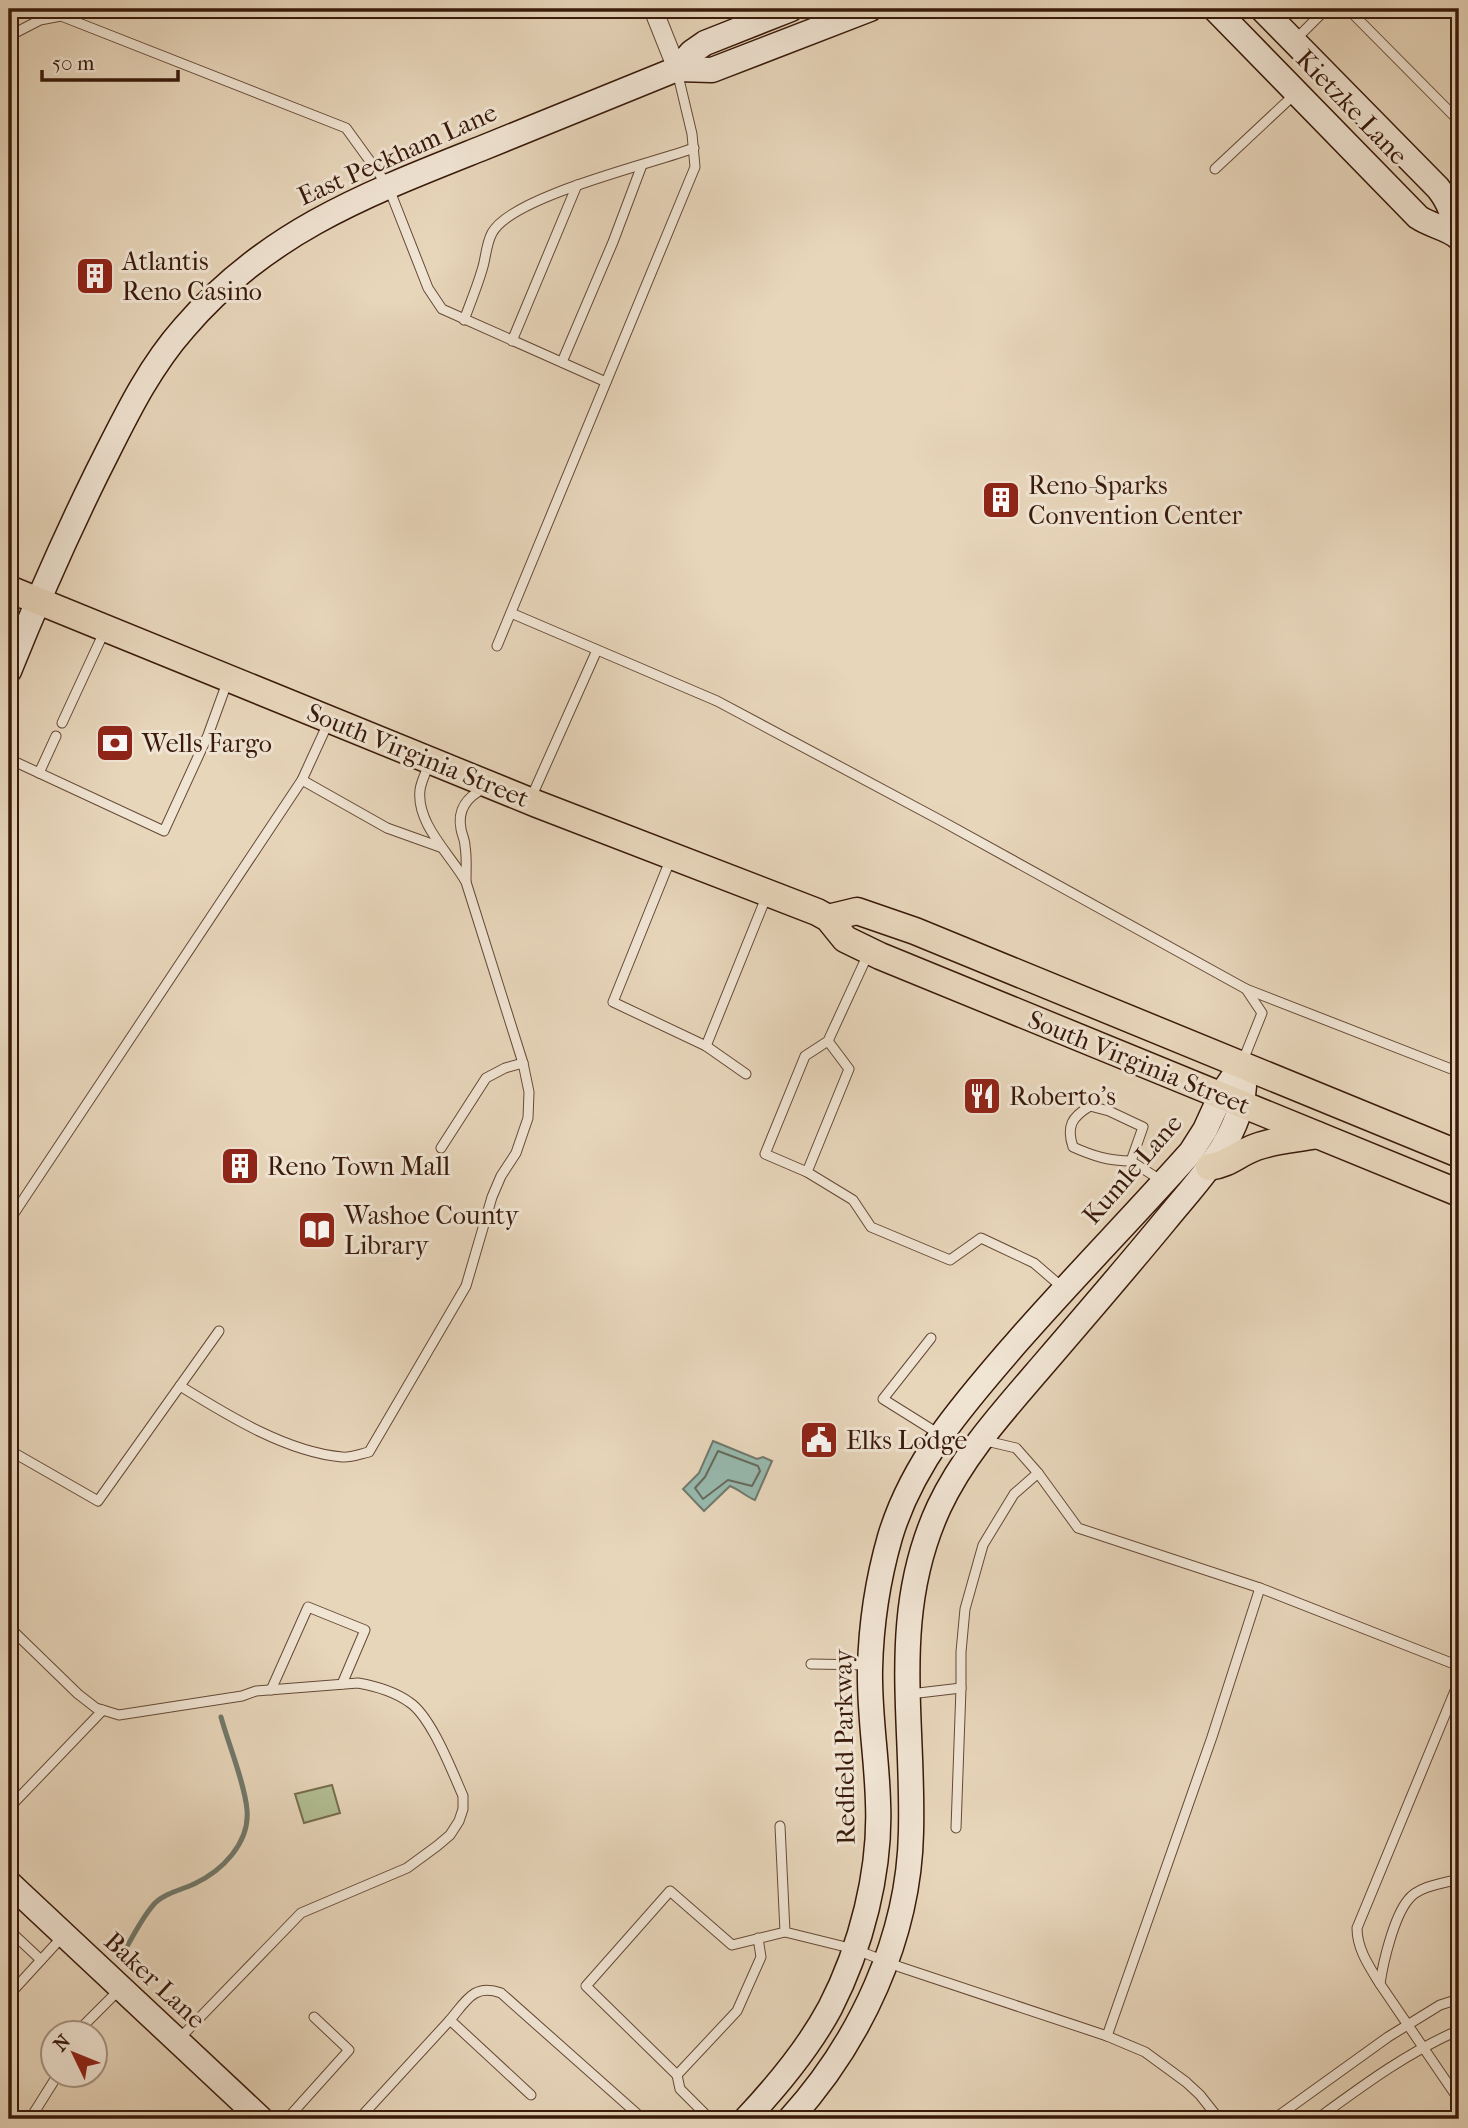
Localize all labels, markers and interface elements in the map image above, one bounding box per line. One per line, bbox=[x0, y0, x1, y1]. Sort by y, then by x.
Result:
scale bar bbox=[42, 38, 178, 82]
street label: Kietzke Lane bbox=[1289, 44, 1414, 171]
text: 50 m bbox=[52, 51, 95, 75]
street label: East Peckham Lane bbox=[293, 97, 502, 212]
place label: Atlantis Reno Casino bbox=[121, 246, 262, 307]
building icon: Atlantis Reno Casino bbox=[74, 255, 116, 297]
place label: Reno-Sparks Convention Center bbox=[1028, 470, 1242, 531]
building icon: Reno-Sparks Convention Center bbox=[980, 479, 1022, 521]
street label: South Virginia Street bbox=[302, 697, 534, 814]
bank icon: Wells Fargo bbox=[94, 722, 136, 764]
place label: Wells Fargo bbox=[141, 728, 272, 759]
street label: South Virginia Street bbox=[1023, 1004, 1255, 1121]
restaurant icon: Roberto's bbox=[961, 1075, 1003, 1117]
place label: Roberto's bbox=[1009, 1081, 1116, 1112]
street label: Kumle Lane bbox=[1076, 1108, 1189, 1231]
building icon: Reno Town Mall bbox=[219, 1145, 261, 1187]
place label: Reno Town Mall bbox=[267, 1151, 450, 1182]
place label: Washoe County Library bbox=[343, 1200, 520, 1261]
library icon: Washoe County Library bbox=[296, 1209, 338, 1251]
public building icon: Elks Lodge bbox=[798, 1419, 840, 1461]
place label: Elks Lodge bbox=[846, 1425, 968, 1456]
street label: Redfield Parkway bbox=[827, 1648, 862, 1845]
street label: Baker Lane bbox=[98, 1926, 212, 2035]
north arrow bbox=[38, 2020, 108, 2090]
text: N bbox=[49, 2030, 76, 2056]

